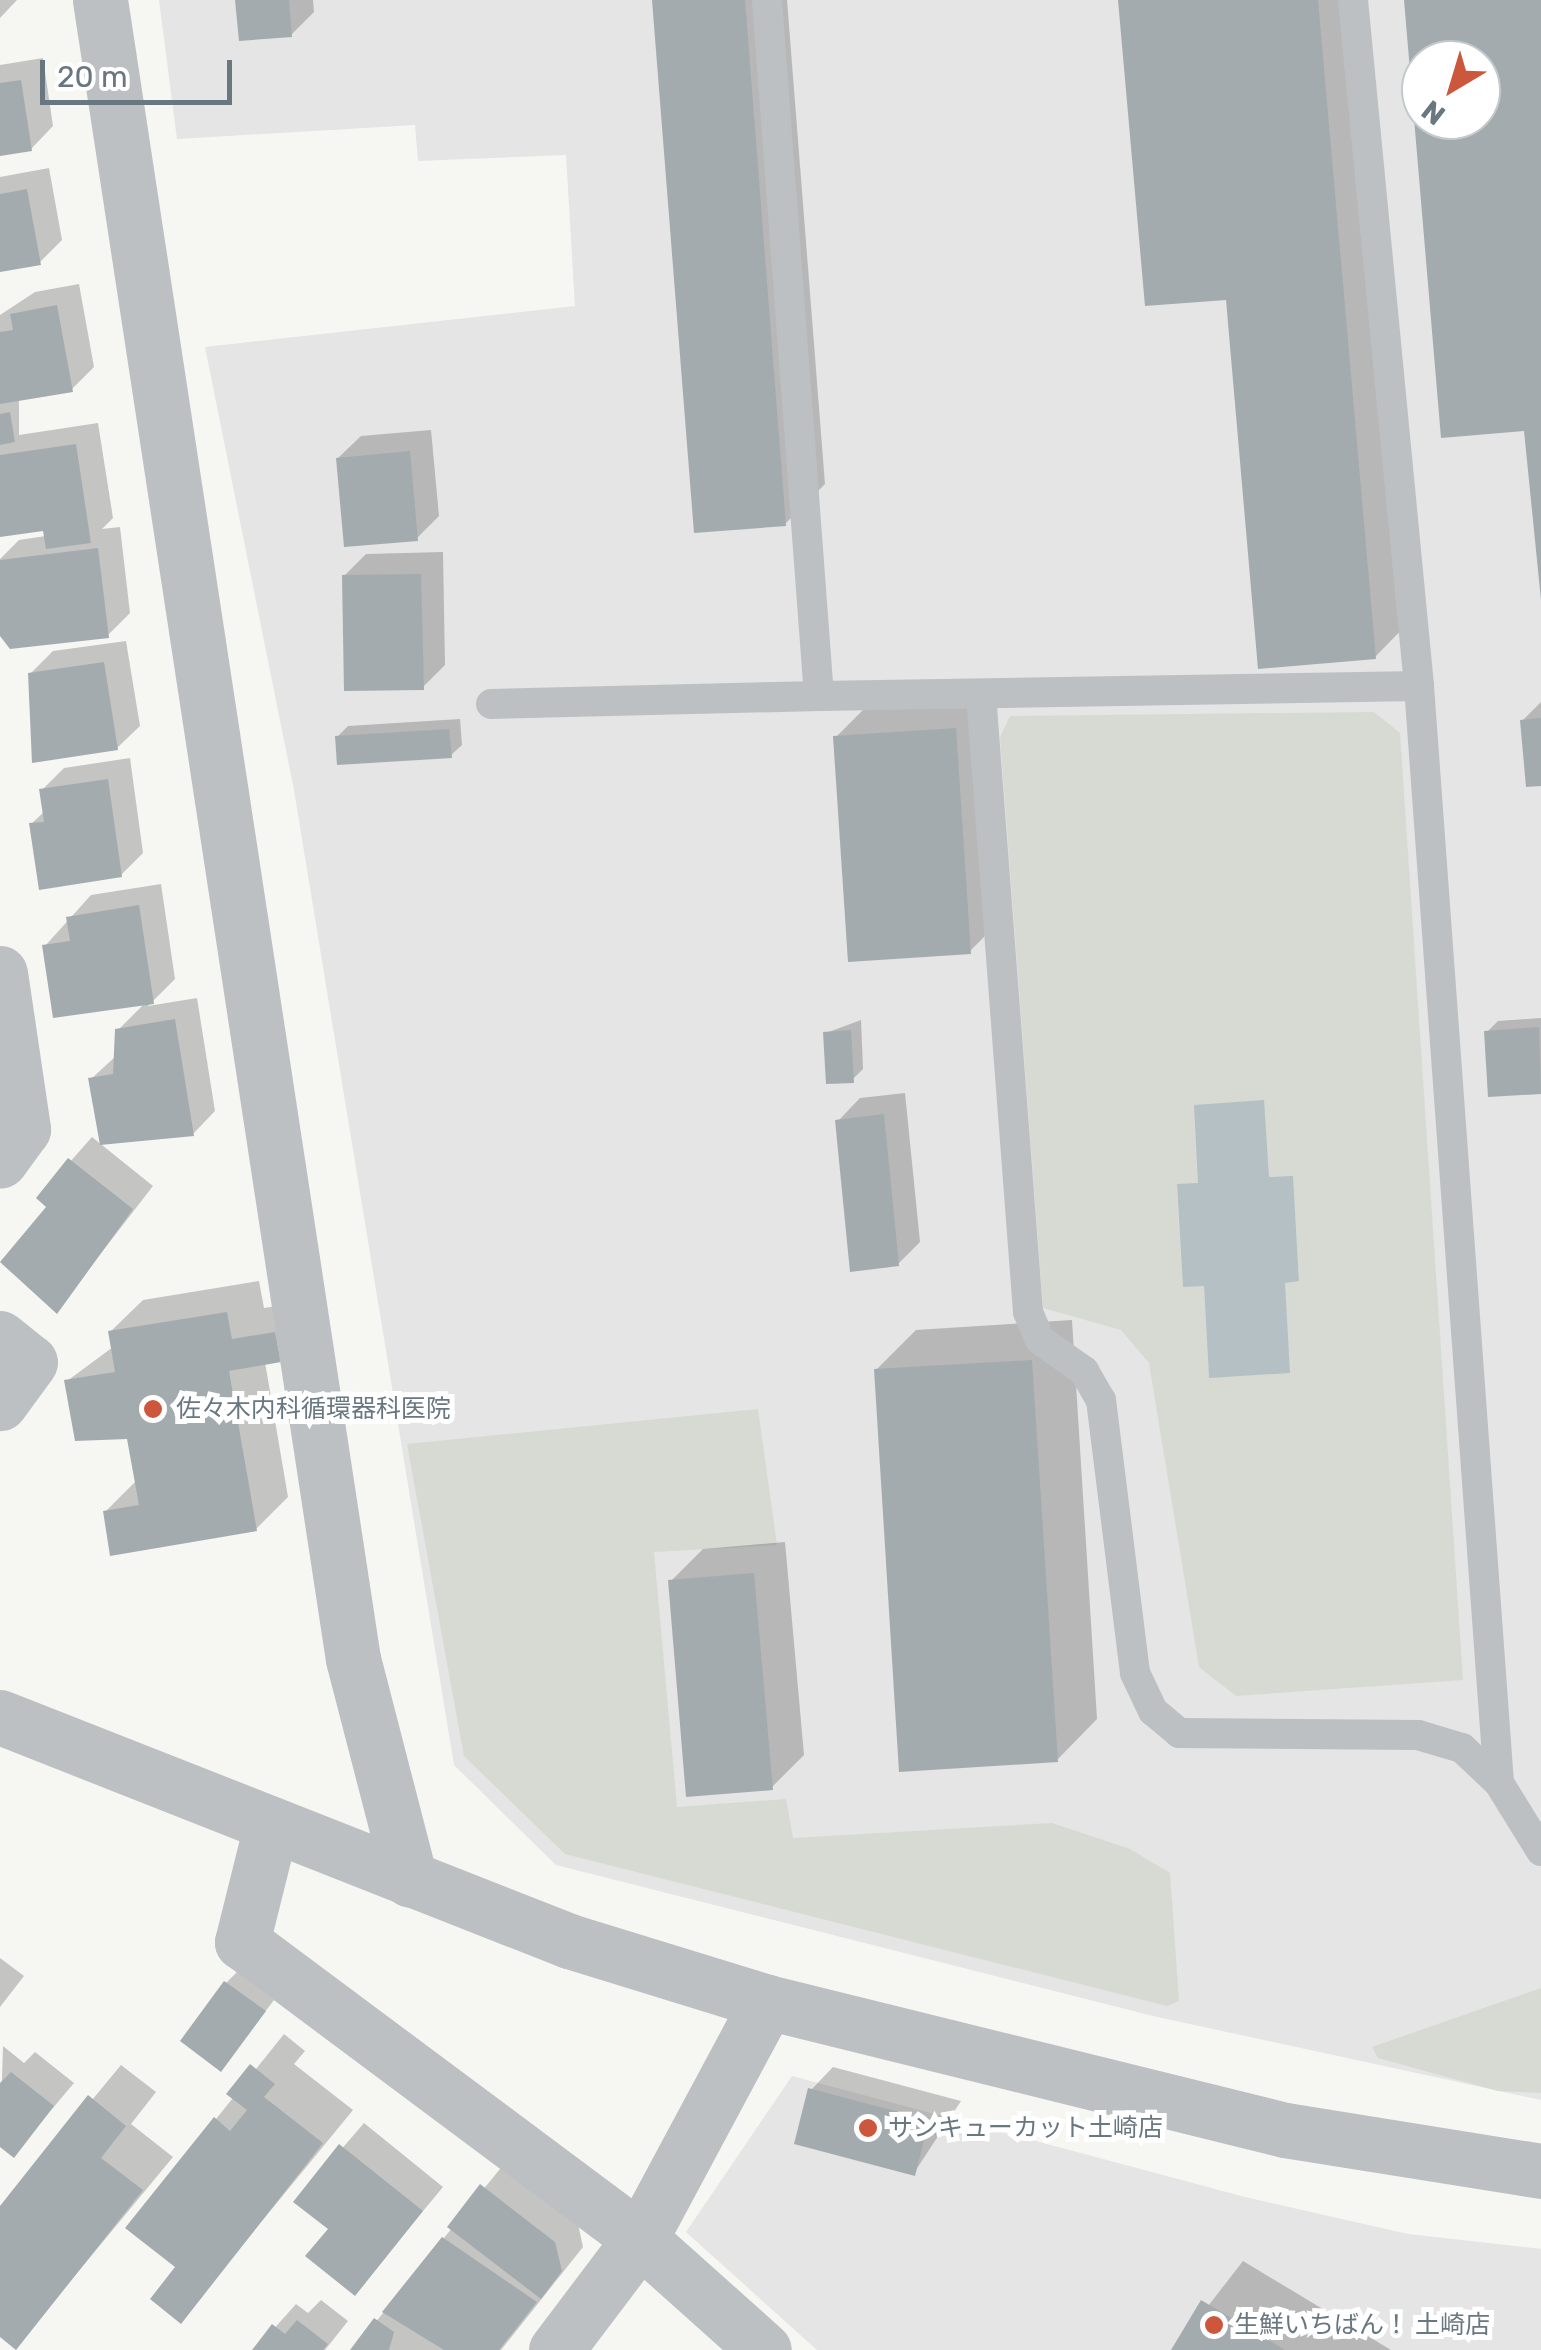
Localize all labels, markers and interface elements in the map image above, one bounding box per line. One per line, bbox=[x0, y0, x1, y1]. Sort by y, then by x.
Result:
scale bar bbox=[45, 40, 238, 102]
north arrow bbox=[1401, 40, 1501, 140]
text: 20 m bbox=[57, 59, 128, 95]
text: N bbox=[1415, 93, 1452, 132]
place label: 佐々木内科循環器科医院 bbox=[176, 1394, 451, 1424]
marker: 佐々木内科循環器科医院 bbox=[140, 1396, 166, 1422]
place label: サンキューカット土崎店 bbox=[888, 2113, 1163, 2143]
marker: サンキューカット土崎店 bbox=[857, 2117, 879, 2139]
place label: 生鮮いちばん！ 土崎店 bbox=[1234, 2310, 1490, 2340]
marker: 生鮮いちばん！ 土崎店 bbox=[1203, 2314, 1225, 2336]

